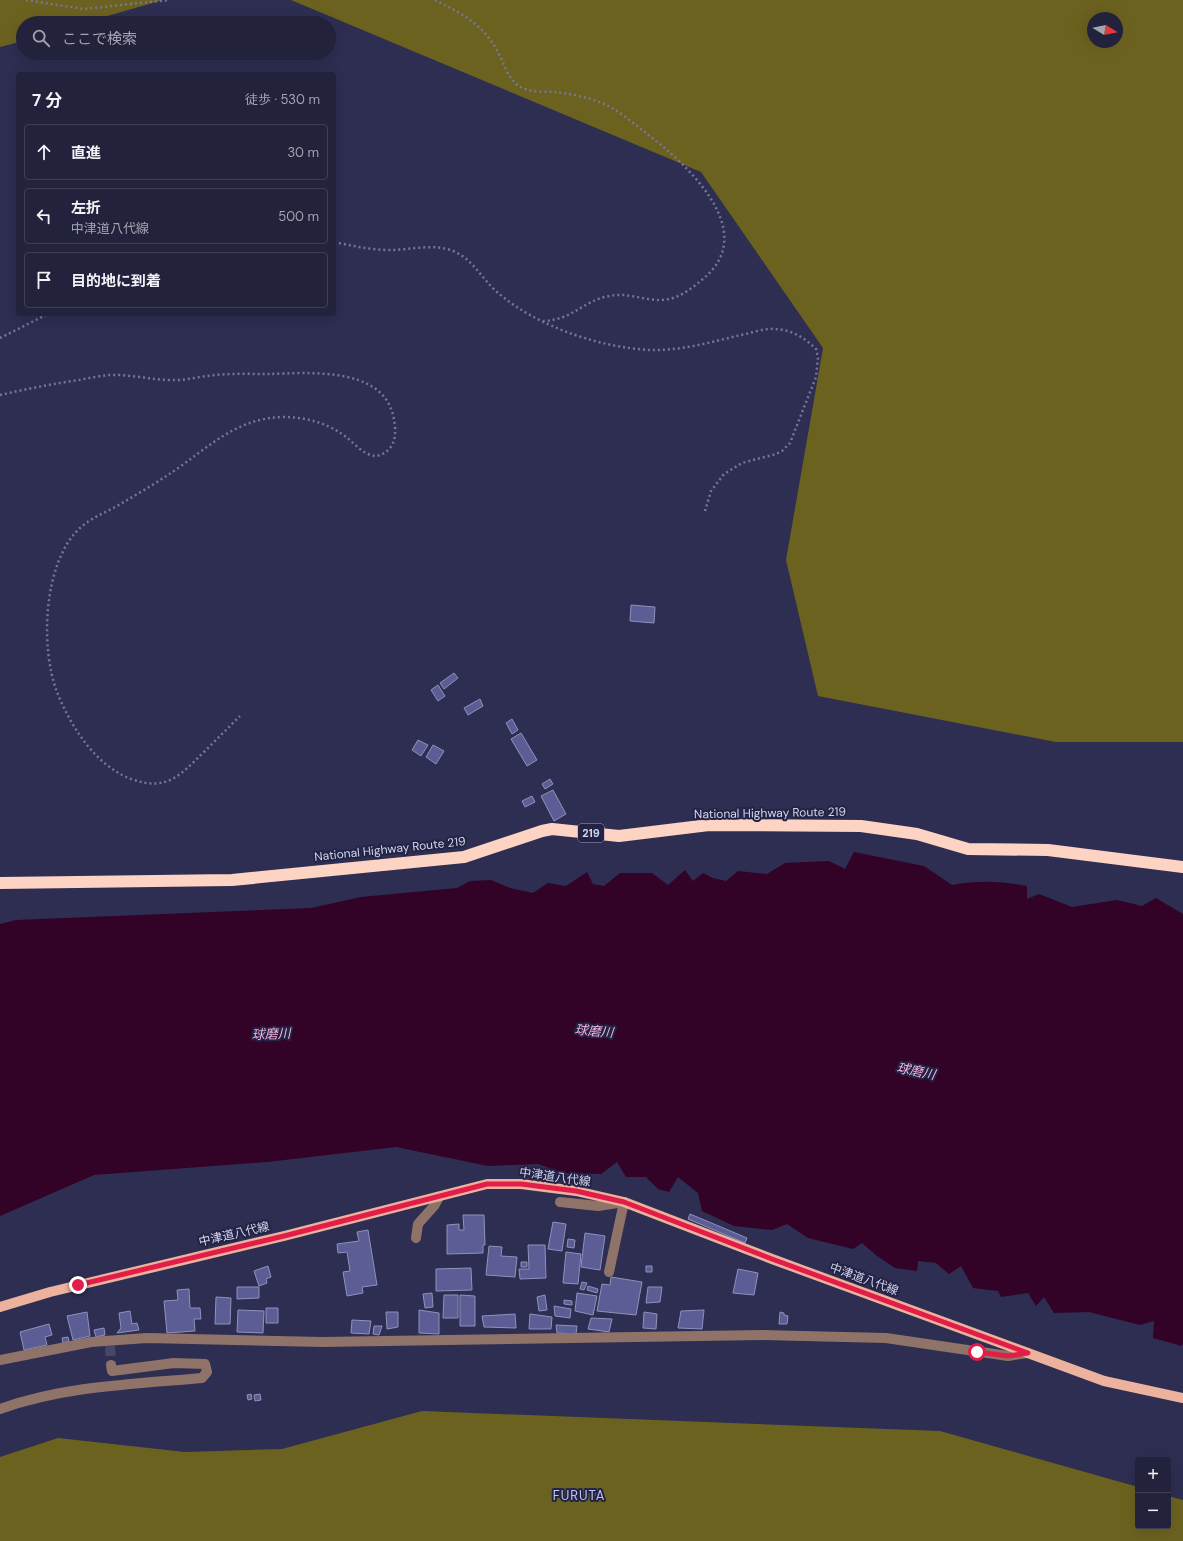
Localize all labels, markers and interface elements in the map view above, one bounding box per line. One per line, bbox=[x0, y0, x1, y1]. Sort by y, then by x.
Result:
north arrow bbox=[1087, 12, 1123, 48]
search box bbox=[16, 16, 336, 60]
icon: search bbox=[30, 27, 52, 49]
text: ここで検索 bbox=[62, 29, 137, 49]
text: 7 分 bbox=[32, 89, 62, 111]
text: 徒歩 · 530 m bbox=[245, 91, 320, 108]
icon: ahead bbox=[33, 141, 55, 163]
text: 直進 bbox=[71, 143, 101, 163]
text: 30 m bbox=[287, 144, 319, 161]
text: 左折 bbox=[71, 198, 101, 218]
icon: left bbox=[33, 205, 55, 227]
text: 500 m bbox=[278, 208, 319, 225]
text: 中津道八代線 bbox=[71, 220, 149, 237]
icon: arrive bbox=[33, 269, 55, 291]
text: 目的地に到着 bbox=[71, 271, 161, 291]
street label: National Highway Route 219 bbox=[694, 804, 846, 822]
road number: 219 bbox=[578, 824, 604, 842]
street label: National Highway Route 219 bbox=[314, 833, 466, 865]
water label: 球磨川 bbox=[574, 1021, 616, 1041]
water label: 球磨川 bbox=[251, 1025, 293, 1043]
water label: 球磨川 bbox=[895, 1059, 939, 1083]
street label: 中津道八代線 bbox=[518, 1164, 592, 1190]
street label: 中津道八代線 bbox=[197, 1218, 271, 1250]
street label: 中津道八代線 bbox=[827, 1259, 901, 1299]
route end bbox=[69, 1276, 87, 1294]
route start bbox=[968, 1343, 986, 1361]
map controls bbox=[1135, 1457, 1171, 1529]
button: + bbox=[1135, 1457, 1171, 1493]
district label: FURUTA bbox=[553, 1487, 605, 1504]
button: − bbox=[1135, 1493, 1171, 1529]

